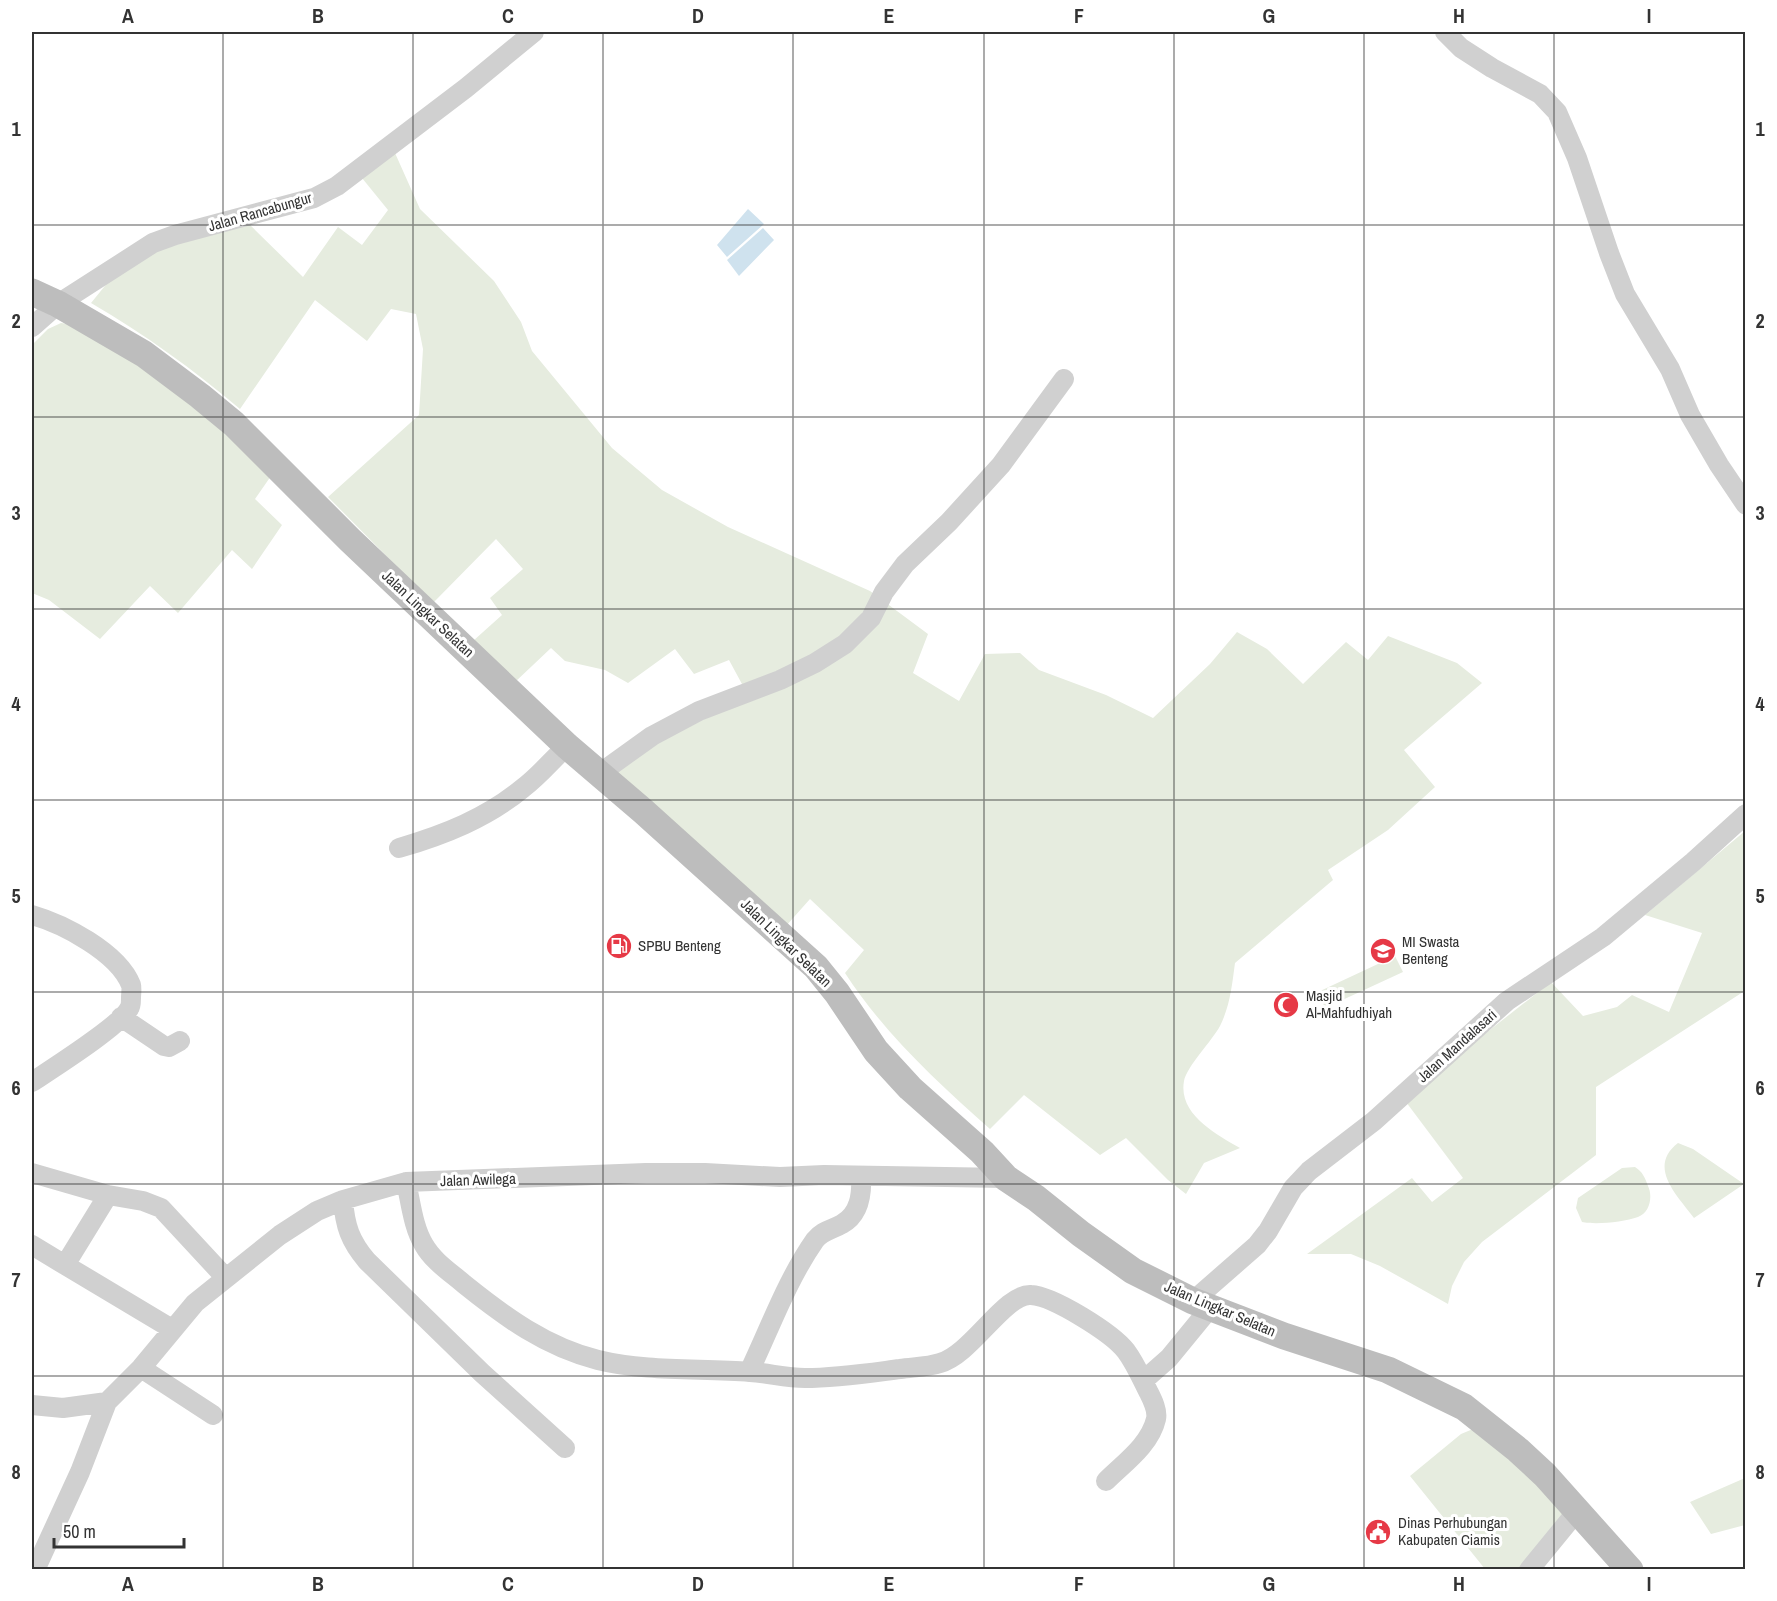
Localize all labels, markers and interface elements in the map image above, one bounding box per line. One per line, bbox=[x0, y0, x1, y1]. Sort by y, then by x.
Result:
text: A bbox=[122, 2, 134, 29]
text: B bbox=[312, 2, 324, 29]
text: C bbox=[502, 2, 514, 29]
text: D bbox=[692, 2, 704, 29]
text: E bbox=[884, 2, 895, 29]
text: F bbox=[1074, 2, 1084, 29]
text: G bbox=[1263, 2, 1275, 29]
text: H bbox=[1453, 2, 1465, 29]
text: I bbox=[1647, 2, 1651, 29]
text: 1 bbox=[11, 115, 21, 142]
text: 1 bbox=[1755, 115, 1765, 142]
street label: Jalan Rancabungur bbox=[206, 187, 314, 236]
text: 2 bbox=[11, 307, 21, 334]
text: 2 bbox=[1755, 307, 1765, 334]
text: 3 bbox=[11, 499, 21, 526]
text: 3 bbox=[1755, 499, 1765, 526]
street label: Jalan Lingkar Selatan bbox=[378, 565, 479, 662]
text: 4 bbox=[11, 690, 21, 717]
text: 4 bbox=[1755, 690, 1765, 717]
text: 5 bbox=[11, 882, 21, 909]
text: 5 bbox=[1755, 882, 1765, 909]
street label: Jalan Lingkar Selatan bbox=[736, 894, 836, 992]
fuel station icon: SPBU Benteng bbox=[604, 931, 634, 961]
place label: MI Swasta Benteng bbox=[1402, 931, 1460, 969]
place label: SPBU Benteng bbox=[638, 935, 721, 956]
school or university icon: MI Swasta Benteng bbox=[1368, 936, 1398, 966]
place label: Masjid Al-Mahfudhiyah bbox=[1305, 985, 1392, 1023]
mosque icon: Masjid Al-Mahfudhiyah bbox=[1271, 990, 1301, 1020]
street label: Jalan Mandalasari bbox=[1412, 1004, 1501, 1087]
text: 6 bbox=[11, 1074, 21, 1101]
text: 6 bbox=[1755, 1074, 1765, 1101]
street label: Jalan Awilega bbox=[440, 1168, 516, 1191]
text: 7 bbox=[11, 1266, 21, 1293]
text: 7 bbox=[1755, 1266, 1765, 1293]
street label: Jalan Lingkar Selatan bbox=[1161, 1276, 1279, 1341]
text: 8 bbox=[11, 1458, 21, 1485]
text: 8 bbox=[1755, 1458, 1765, 1485]
scale bar bbox=[54, 1511, 184, 1549]
place label: Dinas Perhubungan Kabupaten Ciamis bbox=[1398, 1512, 1507, 1550]
public building icon: Dinas Perhubungan Kabupaten Ciamis bbox=[1363, 1517, 1393, 1547]
text: 50 m bbox=[63, 1519, 96, 1544]
text: A bbox=[122, 1570, 134, 1597]
text: B bbox=[312, 1570, 324, 1597]
text: C bbox=[502, 1570, 514, 1597]
text: D bbox=[692, 1570, 704, 1597]
text: E bbox=[884, 1570, 895, 1597]
text: F bbox=[1074, 1570, 1084, 1597]
text: G bbox=[1263, 1570, 1275, 1597]
text: H bbox=[1453, 1570, 1465, 1597]
text: I bbox=[1647, 1570, 1651, 1597]

